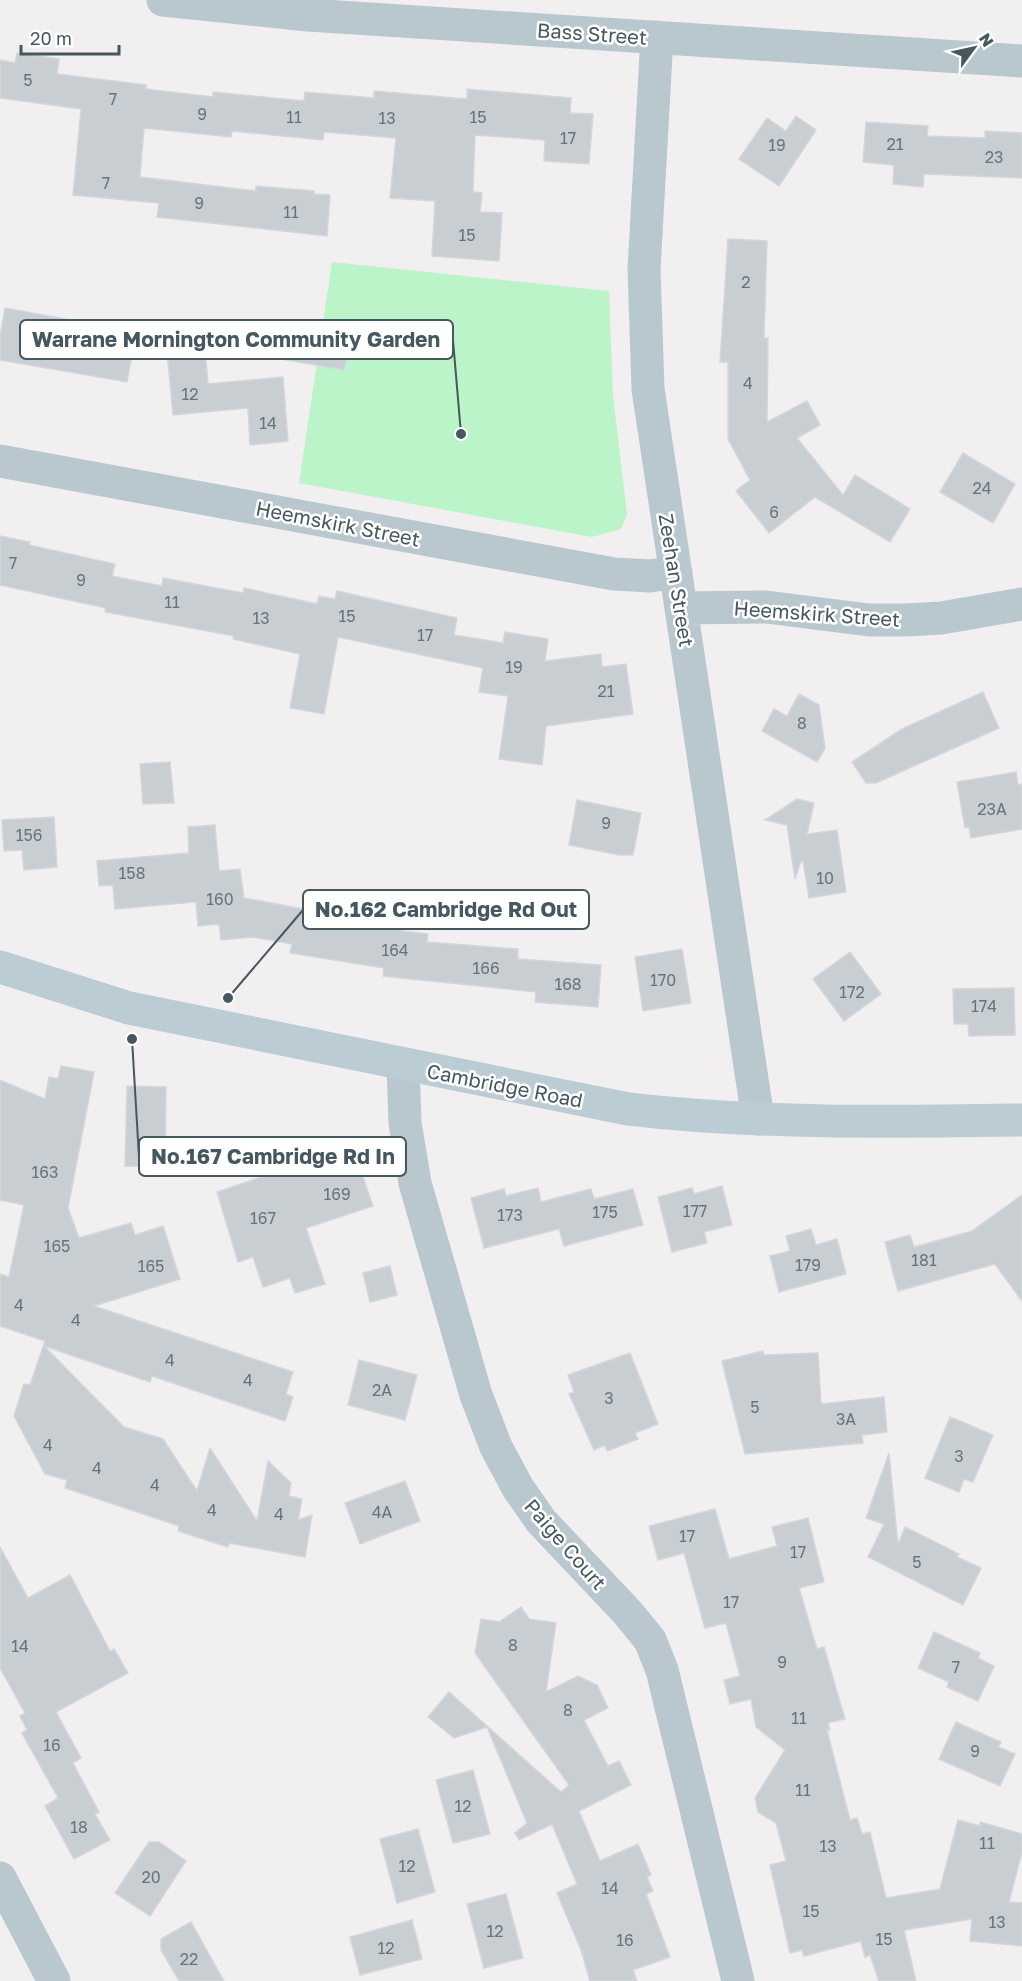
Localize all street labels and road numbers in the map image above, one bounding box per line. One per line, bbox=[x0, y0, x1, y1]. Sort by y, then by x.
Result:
street label: Bass Street bbox=[536, 17, 648, 49]
street label: Heemskirk Street bbox=[254, 495, 422, 551]
street label: Zeehan Street bbox=[655, 512, 699, 648]
street label: Heemskirk Street bbox=[733, 595, 901, 631]
street label: Cambridge Road bbox=[425, 1058, 585, 1112]
street label: Paige Court bbox=[520, 1494, 612, 1594]

